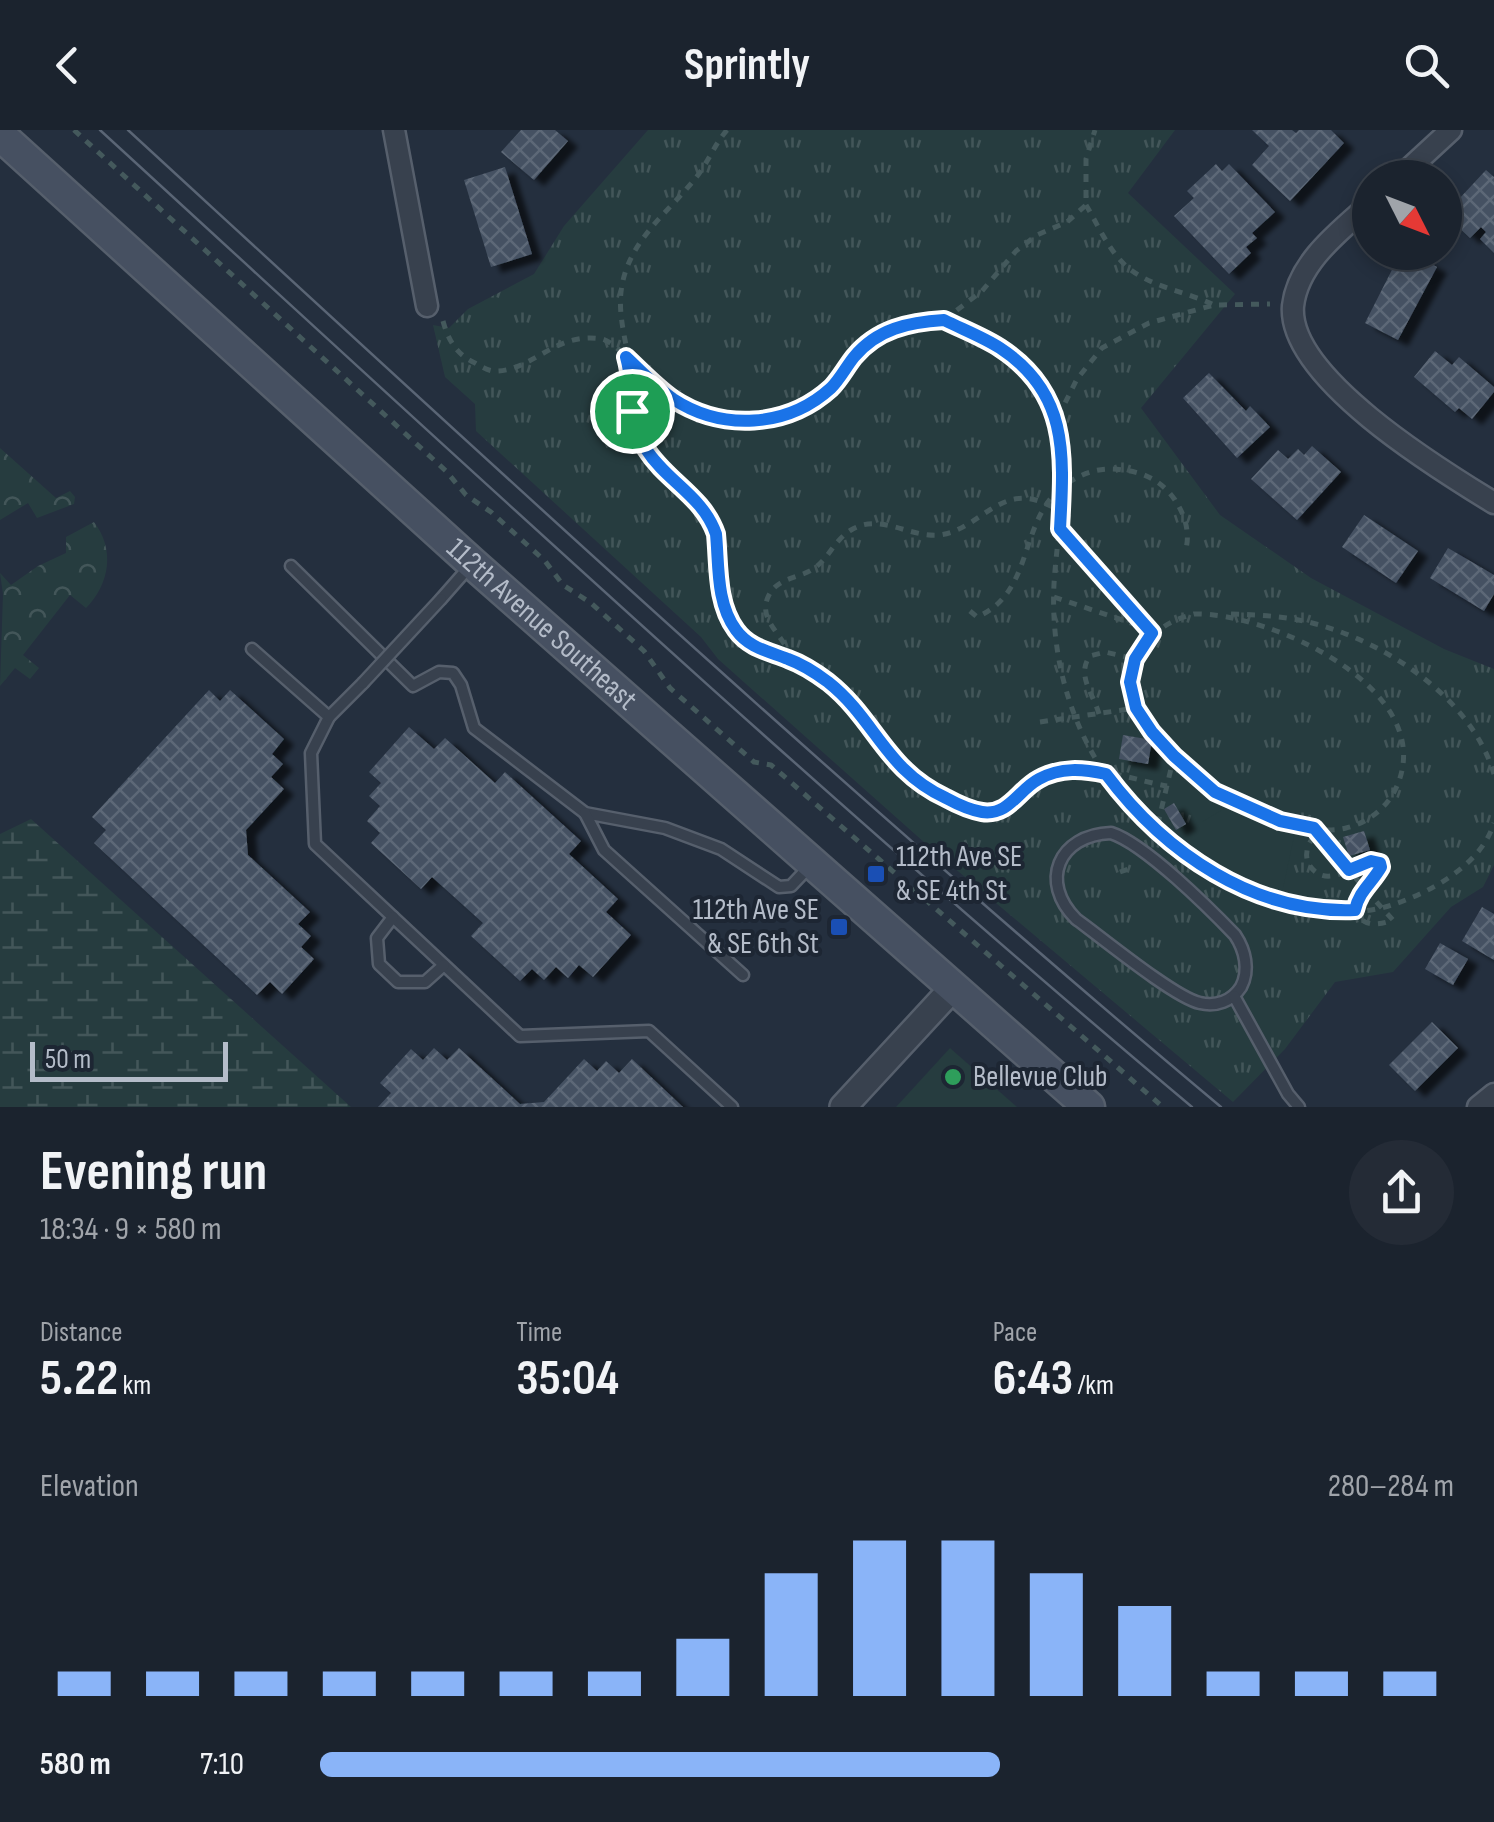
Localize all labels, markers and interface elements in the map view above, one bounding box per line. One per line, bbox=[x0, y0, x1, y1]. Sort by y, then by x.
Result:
icon: back bbox=[40, 38, 95, 93]
text: Sprintly bbox=[684, 38, 810, 93]
icon: search bbox=[1399, 38, 1454, 93]
north arrow bbox=[1352, 160, 1462, 270]
map controls bbox=[1352, 160, 1462, 270]
pin bbox=[590, 369, 675, 454]
icon: arrive bbox=[605, 384, 660, 439]
street label: 112th Avenue Southeast bbox=[439, 531, 644, 718]
place label: 112th Ave SE & SE 4th St bbox=[896, 839, 1022, 909]
marker: 112th Ave SE & SE 4th St bbox=[865, 863, 887, 885]
place label: 112th Ave SE & SE 6th St bbox=[693, 892, 819, 962]
marker: 112th Ave SE & SE 6th St bbox=[828, 916, 850, 938]
scale bar bbox=[30, 1037, 228, 1081]
text: 50 m bbox=[45, 1043, 91, 1076]
place label: Bellevue Club bbox=[973, 1059, 1108, 1095]
marker: Bellevue Club bbox=[942, 1066, 964, 1088]
text: Evening run bbox=[40, 1139, 267, 1206]
button: share bbox=[1349, 1140, 1454, 1245]
text: 18:34 · 9 × 580 m bbox=[40, 1210, 221, 1249]
text: Distance bbox=[40, 1316, 123, 1349]
text: Time bbox=[516, 1316, 562, 1349]
text: Pace bbox=[993, 1316, 1037, 1349]
text: 5.22 bbox=[40, 1349, 118, 1409]
text: 35:04 bbox=[516, 1349, 619, 1409]
text: 6:43 bbox=[993, 1349, 1073, 1409]
text: km bbox=[118, 1369, 151, 1402]
text: /km bbox=[1073, 1369, 1114, 1402]
text: Elevation bbox=[40, 1467, 139, 1506]
text: 280–284 m bbox=[1328, 1467, 1454, 1506]
text: 580 m bbox=[40, 1745, 111, 1784]
text: 7:10 bbox=[200, 1745, 244, 1784]

